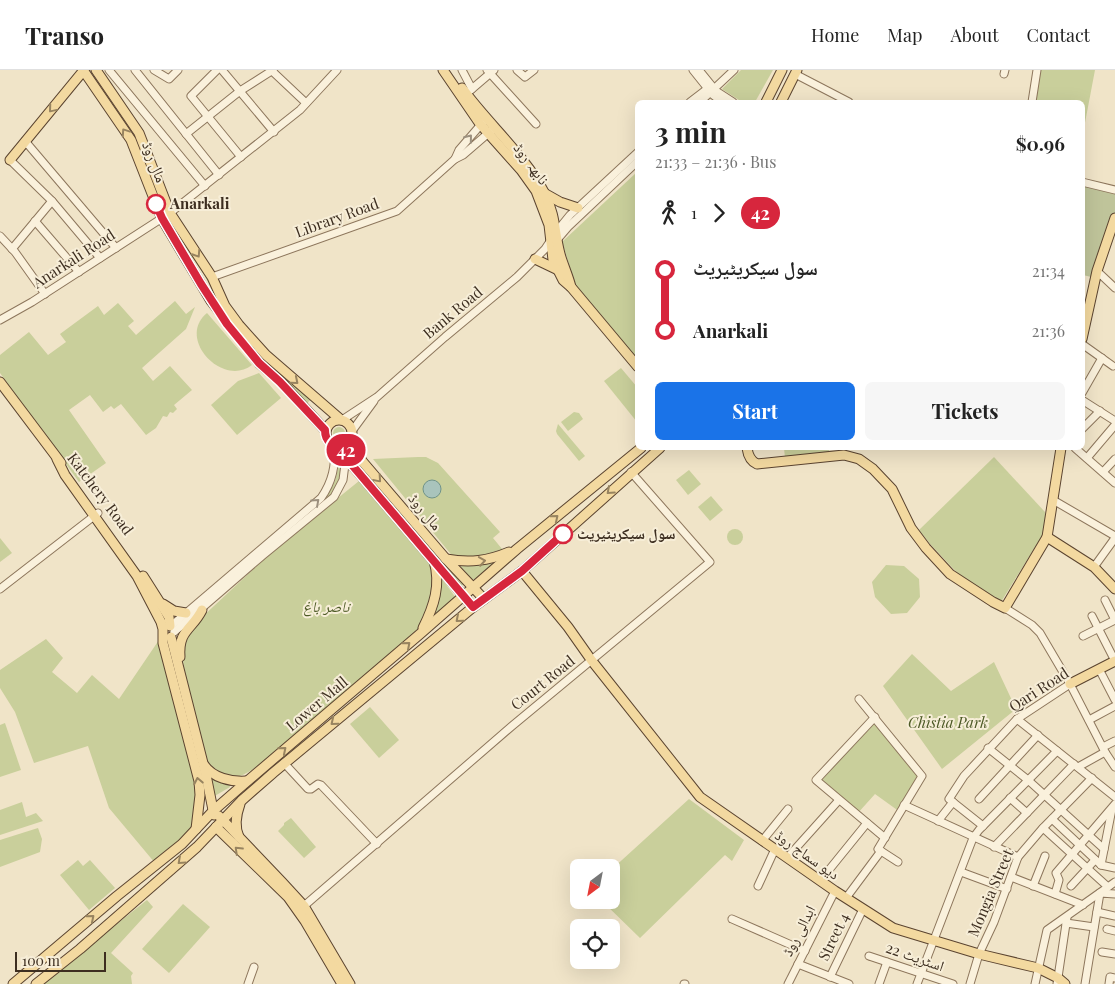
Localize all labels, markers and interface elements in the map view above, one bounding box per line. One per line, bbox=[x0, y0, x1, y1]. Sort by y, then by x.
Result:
text: Transo bbox=[25, 19, 104, 51]
text: Home bbox=[811, 23, 859, 47]
text: Map bbox=[887, 23, 922, 47]
text: About bbox=[950, 23, 999, 47]
text: Contact bbox=[1027, 23, 1090, 47]
one-way arrow bbox=[49, 103, 58, 112]
text: 3 min bbox=[655, 113, 726, 150]
one-way arrow bbox=[122, 128, 131, 137]
text: $0.96 bbox=[1016, 130, 1065, 156]
one-way arrow bbox=[463, 134, 472, 143]
street label: مال روڈ bbox=[137, 138, 172, 185]
street label: نابھہ روڈ bbox=[510, 138, 554, 188]
text: 21:33 – 21:36 · Bus bbox=[655, 151, 776, 172]
place label: Anarkali bbox=[169, 193, 230, 213]
street label: Library Road bbox=[292, 193, 381, 241]
marker: Anarkali bbox=[146, 194, 166, 214]
icon: walk bbox=[655, 199, 683, 227]
icon: forward bbox=[705, 199, 733, 227]
text: 42 bbox=[751, 201, 770, 225]
text: 1 bbox=[691, 202, 697, 223]
street label: Anarkali Road bbox=[28, 224, 119, 293]
one-way arrow bbox=[191, 248, 200, 257]
text: سول سیکریٹیریٹ bbox=[693, 254, 818, 280]
text: 21:34 bbox=[1032, 260, 1065, 281]
street label: Bank Road bbox=[418, 281, 486, 343]
text: Anarkali bbox=[693, 317, 768, 343]
text: 21:36 bbox=[1032, 320, 1065, 341]
one-way arrow bbox=[289, 375, 298, 384]
button: Start bbox=[655, 382, 855, 440]
button: Tickets bbox=[865, 382, 1065, 440]
line badge: 42 bbox=[324, 434, 368, 466]
text: 42 bbox=[337, 438, 355, 462]
street label: Katchery Road bbox=[63, 448, 138, 539]
one-way arrow bbox=[372, 473, 381, 482]
one-way arrow bbox=[606, 485, 615, 494]
street label: مال روڈ bbox=[404, 489, 447, 535]
one-way arrow bbox=[310, 499, 319, 508]
one-way arrow bbox=[549, 515, 558, 524]
place label: سول سیکریٹیریٹ bbox=[577, 523, 676, 543]
marker: سول سیکریٹیریٹ bbox=[553, 524, 573, 544]
one-way arrow bbox=[478, 556, 487, 566]
park label: ناصر باغ bbox=[303, 596, 352, 617]
one-way arrow bbox=[456, 613, 465, 622]
one-way arrow bbox=[402, 641, 411, 650]
street label: Court Road bbox=[506, 650, 579, 714]
street label: Qari Road bbox=[1005, 662, 1072, 716]
street label: Lower Mall bbox=[281, 671, 352, 735]
park label: Chistia Park bbox=[908, 712, 988, 732]
one-way arrow bbox=[330, 716, 339, 725]
one-way arrow bbox=[278, 747, 287, 756]
one-way arrow bbox=[194, 776, 204, 785]
street label: دیو سماج روڈ bbox=[771, 825, 844, 884]
street label: Mongia Street bbox=[963, 845, 1018, 940]
one-way arrow bbox=[235, 847, 244, 856]
one-way arrow bbox=[178, 855, 187, 864]
north arrow bbox=[570, 859, 620, 909]
map controls bbox=[570, 859, 620, 969]
street label: ابدالی روڈ bbox=[777, 902, 820, 960]
street label: Street 4 bbox=[813, 909, 853, 964]
one-way arrow bbox=[85, 915, 94, 924]
button: locate bbox=[570, 919, 620, 969]
street label: اسٹریٹ 22 bbox=[884, 937, 947, 975]
scale bar bbox=[15, 949, 106, 972]
text: 100 m bbox=[22, 951, 60, 970]

